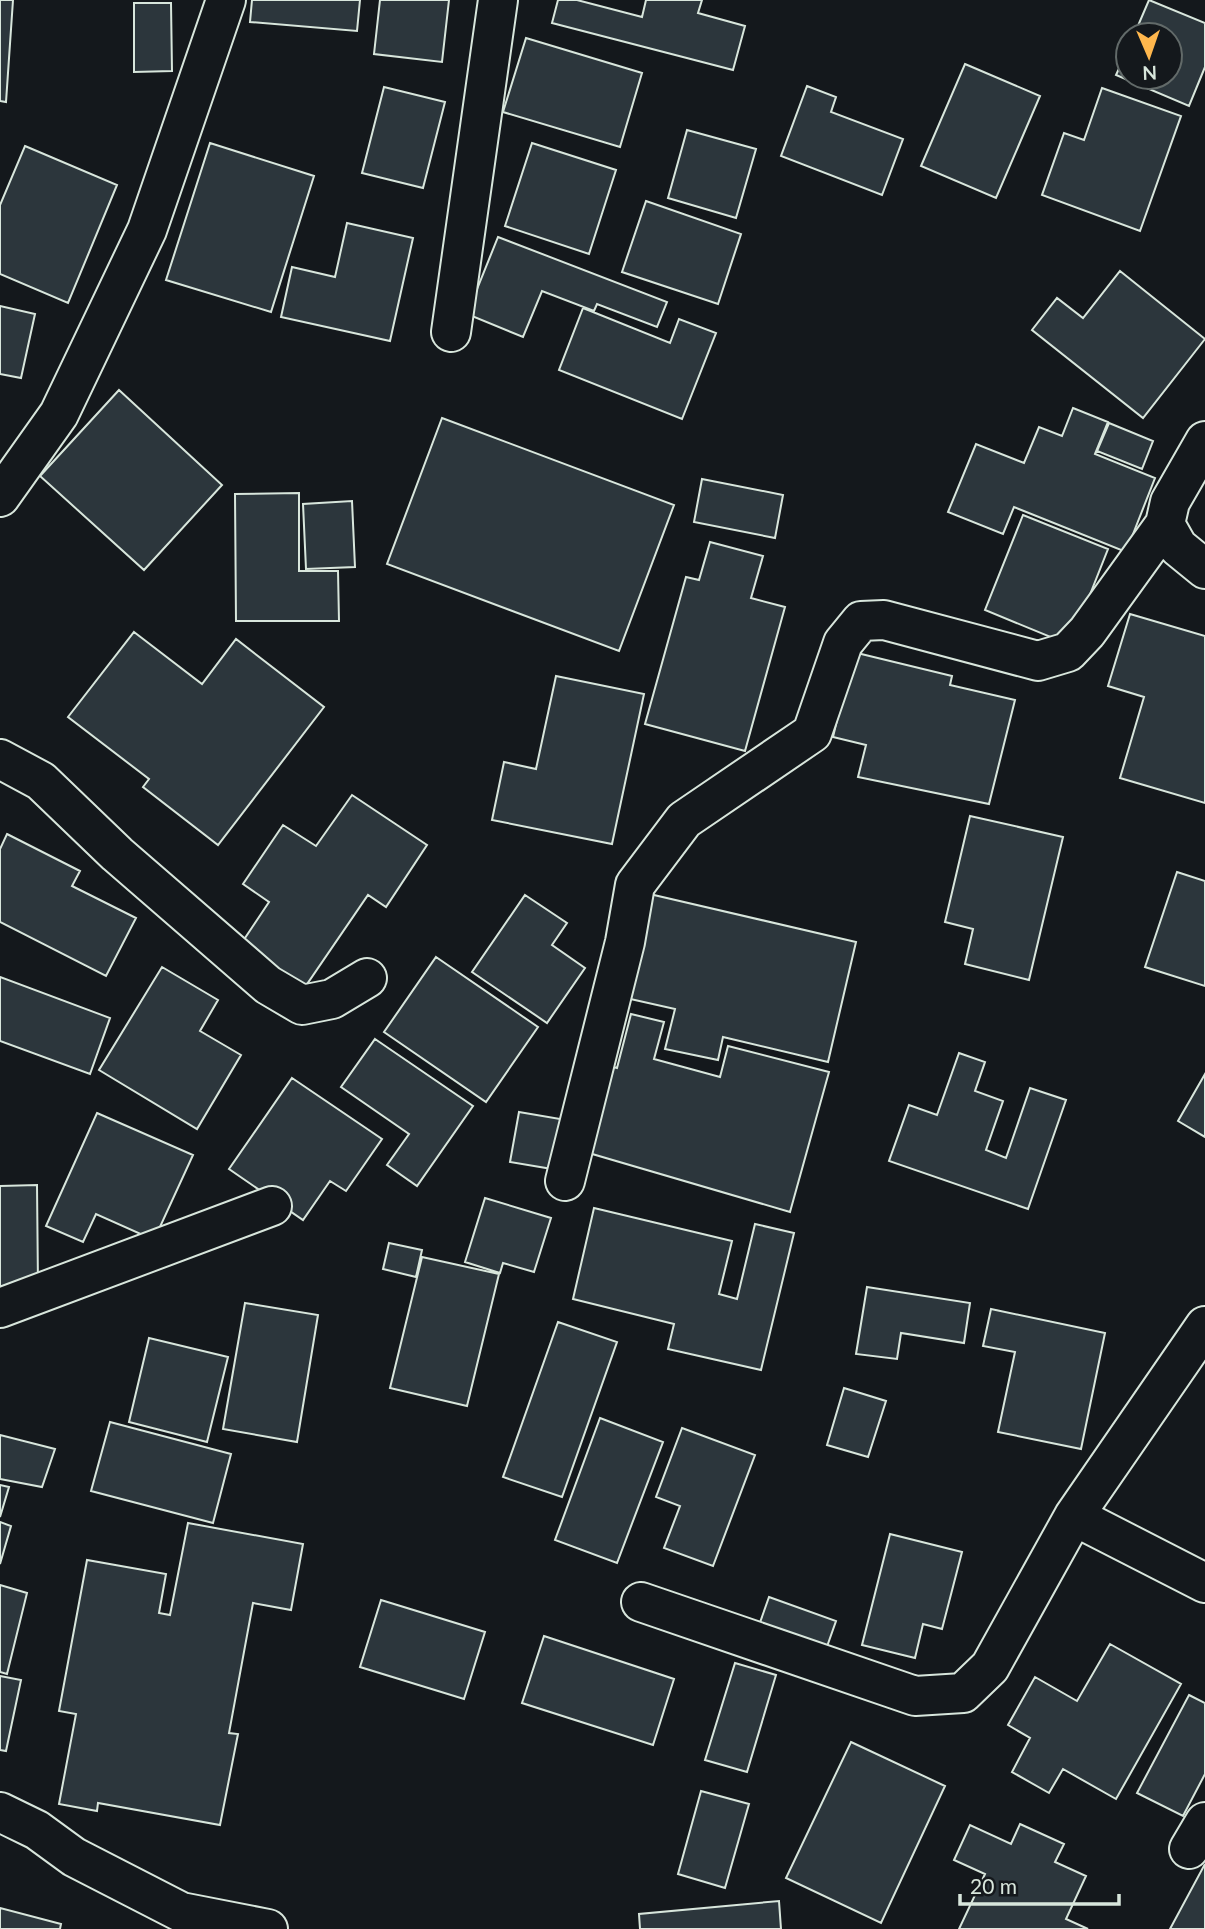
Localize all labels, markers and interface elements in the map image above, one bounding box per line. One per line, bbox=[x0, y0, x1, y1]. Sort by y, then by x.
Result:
north arrow bbox=[1114, 21, 1184, 91]
text: N bbox=[1142, 62, 1157, 85]
scale bar bbox=[960, 1862, 1119, 1906]
text: 20 m bbox=[970, 1873, 1017, 1898]

